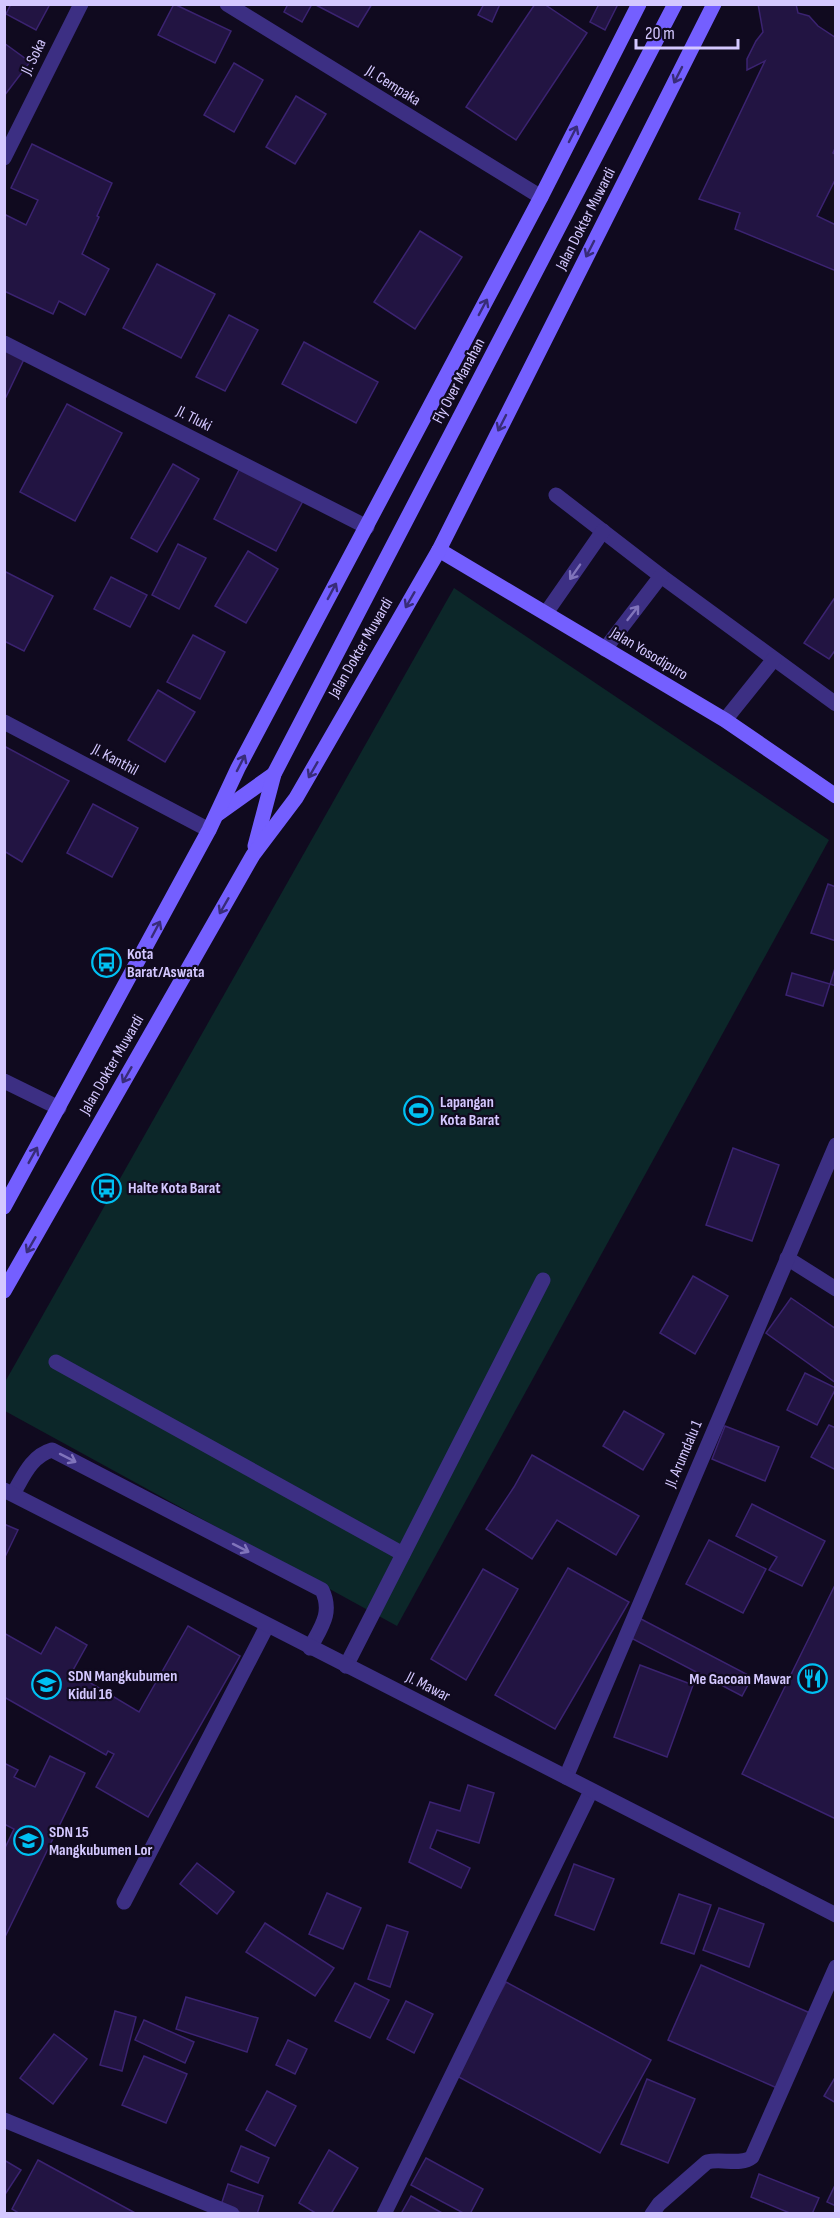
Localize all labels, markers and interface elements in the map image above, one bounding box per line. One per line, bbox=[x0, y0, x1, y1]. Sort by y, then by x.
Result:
scale bar bbox=[636, 12, 738, 50]
text: 20 m bbox=[645, 23, 675, 44]
street label: Jl. Soka bbox=[17, 36, 51, 79]
street label: Jl. Cempaka bbox=[361, 61, 424, 110]
one-way arrow bbox=[672, 66, 684, 84]
one-way arrow bbox=[568, 126, 579, 144]
street label: Jalan Dokter Muwardi bbox=[552, 165, 620, 274]
one-way arrow bbox=[584, 240, 596, 258]
one-way arrow bbox=[477, 299, 489, 316]
street label: Fly Over Manahan bbox=[429, 335, 489, 427]
street label: Jl. Tluki bbox=[172, 402, 215, 436]
one-way arrow bbox=[496, 414, 507, 432]
one-way arrow bbox=[569, 563, 581, 580]
one-way arrow bbox=[327, 582, 339, 600]
one-way arrow bbox=[403, 592, 415, 609]
street label: Jalan Dokter Muwardi bbox=[324, 595, 397, 702]
one-way arrow bbox=[627, 605, 640, 621]
street label: Jalan Yosodipuro bbox=[606, 623, 691, 684]
street label: Jl. Kanthil bbox=[88, 739, 141, 780]
one-way arrow bbox=[235, 755, 247, 772]
one-way arrow bbox=[306, 761, 318, 778]
one-way arrow bbox=[218, 897, 230, 914]
one-way arrow bbox=[150, 921, 162, 938]
place label: Kota Barat/Aswata bbox=[127, 945, 205, 982]
bus stop icon: Kota Barat/Aswata bbox=[90, 947, 122, 979]
street label: Jalan Dokter Muwardi bbox=[75, 1012, 148, 1119]
one-way arrow bbox=[121, 1066, 133, 1083]
place label: Lapangan Kota Barat bbox=[440, 1093, 500, 1130]
sports icon: Lapangan Kota Barat bbox=[403, 1095, 435, 1127]
one-way arrow bbox=[28, 1147, 39, 1165]
bus stop icon: Halte Kota Barat bbox=[91, 1172, 123, 1204]
place label: Halte Kota Barat bbox=[128, 1179, 221, 1198]
one-way arrow bbox=[25, 1235, 36, 1253]
street label: Jl. Arumdalu 1 bbox=[661, 1417, 707, 1491]
one-way arrow bbox=[58, 1453, 76, 1465]
one-way arrow bbox=[232, 1542, 249, 1554]
restaurant icon: Me Gacoan Mawar bbox=[796, 1663, 828, 1695]
place label: SDN Mangkubumen Kidul 16 bbox=[68, 1667, 177, 1704]
street label: Jl. Mawar bbox=[402, 1667, 454, 1706]
school or university icon: SDN Mangkubumen Kidul 16 bbox=[31, 1669, 63, 1701]
place label: Me Gacoan Mawar bbox=[689, 1670, 791, 1689]
place label: SDN 15 Mangkubumen Lor bbox=[49, 1823, 152, 1860]
school or university icon: SDN 15 Mangkubumen Lor bbox=[12, 1825, 44, 1857]

